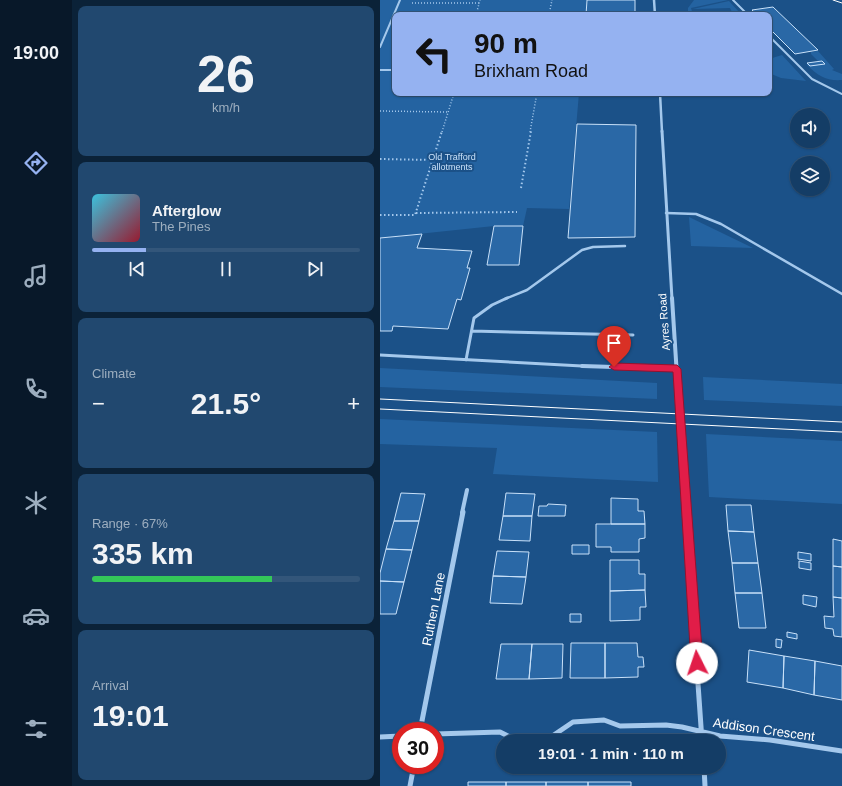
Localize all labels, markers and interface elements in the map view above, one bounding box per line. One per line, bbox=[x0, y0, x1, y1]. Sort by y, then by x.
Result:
icon: left bbox=[408, 28, 460, 80]
text: 90 m bbox=[474, 28, 538, 59]
text: 19:00 bbox=[13, 43, 59, 63]
text: 26 bbox=[197, 45, 255, 103]
text: Brixham Road bbox=[474, 61, 588, 81]
text: km/h bbox=[212, 100, 240, 115]
map controls bbox=[790, 108, 830, 196]
button: sound bbox=[790, 108, 830, 148]
icon: directions bbox=[22, 149, 50, 177]
park label: Old Trafford allotments bbox=[428, 152, 476, 172]
button: layers bbox=[790, 156, 830, 196]
text: Afterglow bbox=[152, 202, 221, 219]
text: The Pines bbox=[152, 219, 211, 234]
icon: previous bbox=[126, 258, 148, 280]
icon: pause bbox=[215, 258, 237, 280]
icon: next bbox=[304, 258, 326, 280]
icon: music bbox=[22, 262, 50, 290]
street label: Ayres Road bbox=[656, 293, 672, 351]
pin bbox=[597, 326, 631, 367]
icon: arrive bbox=[603, 332, 625, 354]
text: Climate bbox=[92, 366, 136, 381]
icon: phone bbox=[22, 375, 50, 403]
text: 21.5° bbox=[191, 387, 261, 420]
text: − bbox=[92, 391, 105, 416]
text: + bbox=[347, 391, 360, 416]
icon: climate bbox=[22, 489, 50, 517]
text: Range · 67% bbox=[92, 516, 168, 531]
text: 335 km bbox=[92, 537, 194, 570]
street label: Ruthen Lane bbox=[419, 571, 448, 647]
icon: car bbox=[22, 602, 50, 630]
position arrow bbox=[676, 642, 718, 684]
text: Arrival bbox=[92, 678, 129, 693]
text: 19:01 bbox=[92, 699, 169, 732]
icon: filters bbox=[22, 715, 50, 743]
street label: Addison Crescent bbox=[712, 715, 816, 744]
speed limit sign: 30 bbox=[392, 722, 444, 774]
text: 19:01 · 1 min · 110 m bbox=[538, 745, 684, 762]

